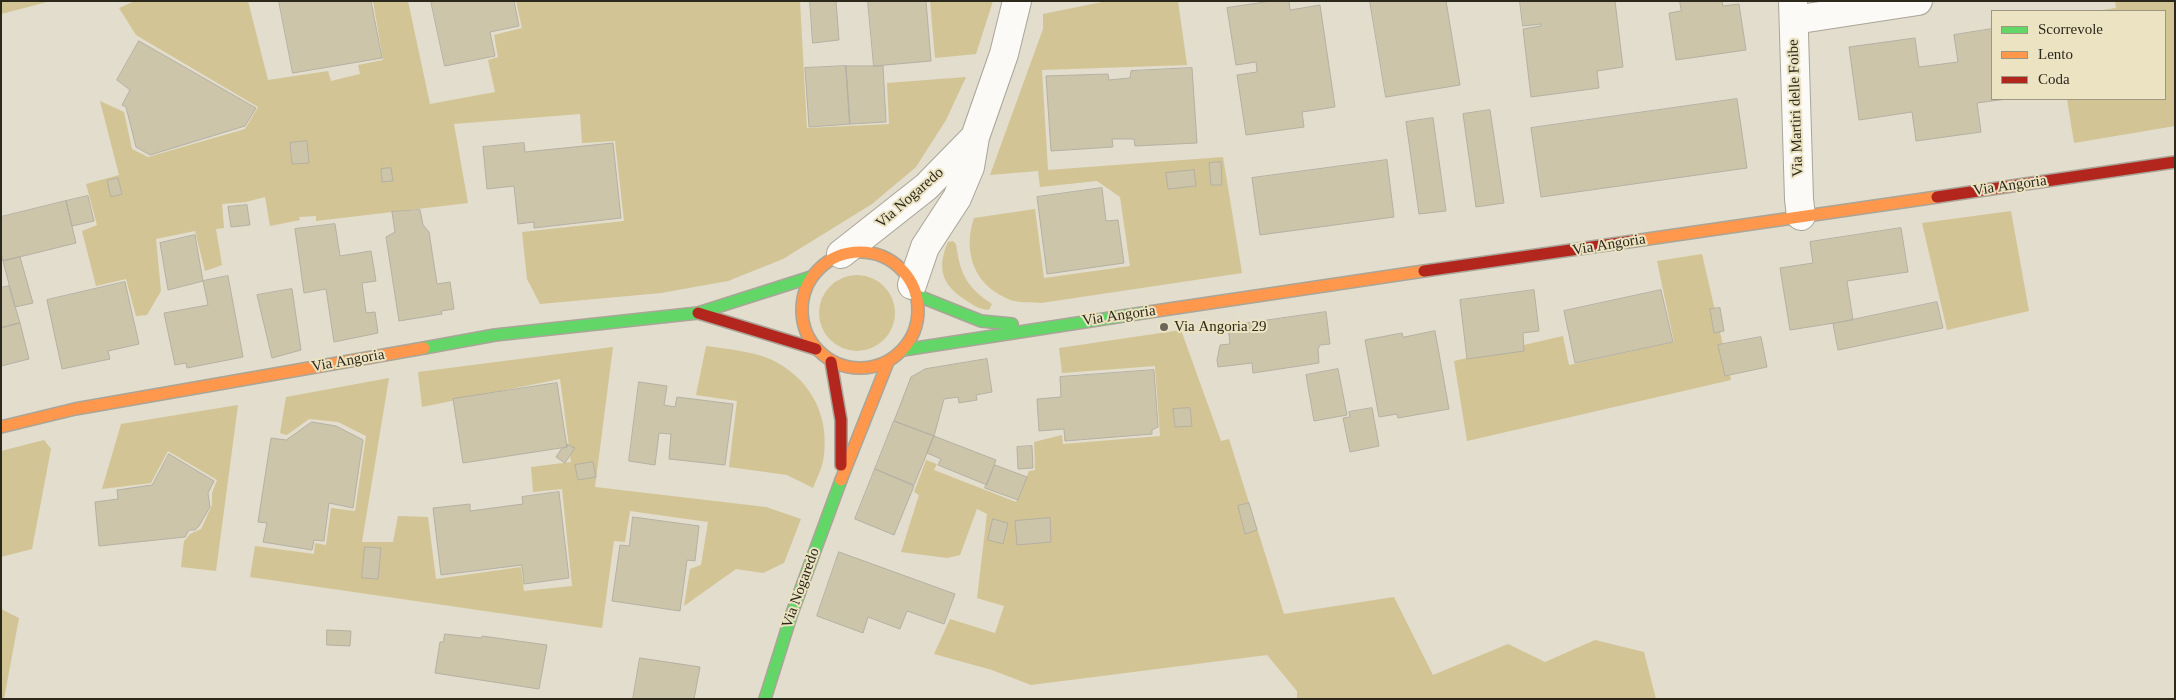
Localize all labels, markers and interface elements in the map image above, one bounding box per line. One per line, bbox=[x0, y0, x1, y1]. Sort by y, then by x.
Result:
legend bbox=[1991, 10, 2166, 100]
text: Scorrevole bbox=[2038, 21, 2103, 37]
street label: Via Martiri delle Foibe bbox=[1785, 39, 1807, 177]
text: Lento bbox=[2038, 46, 2073, 62]
text: Coda bbox=[2038, 71, 2070, 87]
street label: Via Nogaredo bbox=[873, 164, 947, 232]
street label: Via Angoria bbox=[1972, 172, 2048, 200]
street label: Via Angoria bbox=[1571, 230, 1647, 260]
street label: Via Angoria bbox=[1081, 302, 1157, 330]
place label: Via Angoria 29 bbox=[1174, 318, 1266, 336]
marker: Via Angoria 29 bbox=[1158, 321, 1170, 333]
street label: Via Angoria bbox=[310, 346, 386, 376]
street label: Via Nogaredo bbox=[778, 546, 824, 630]

